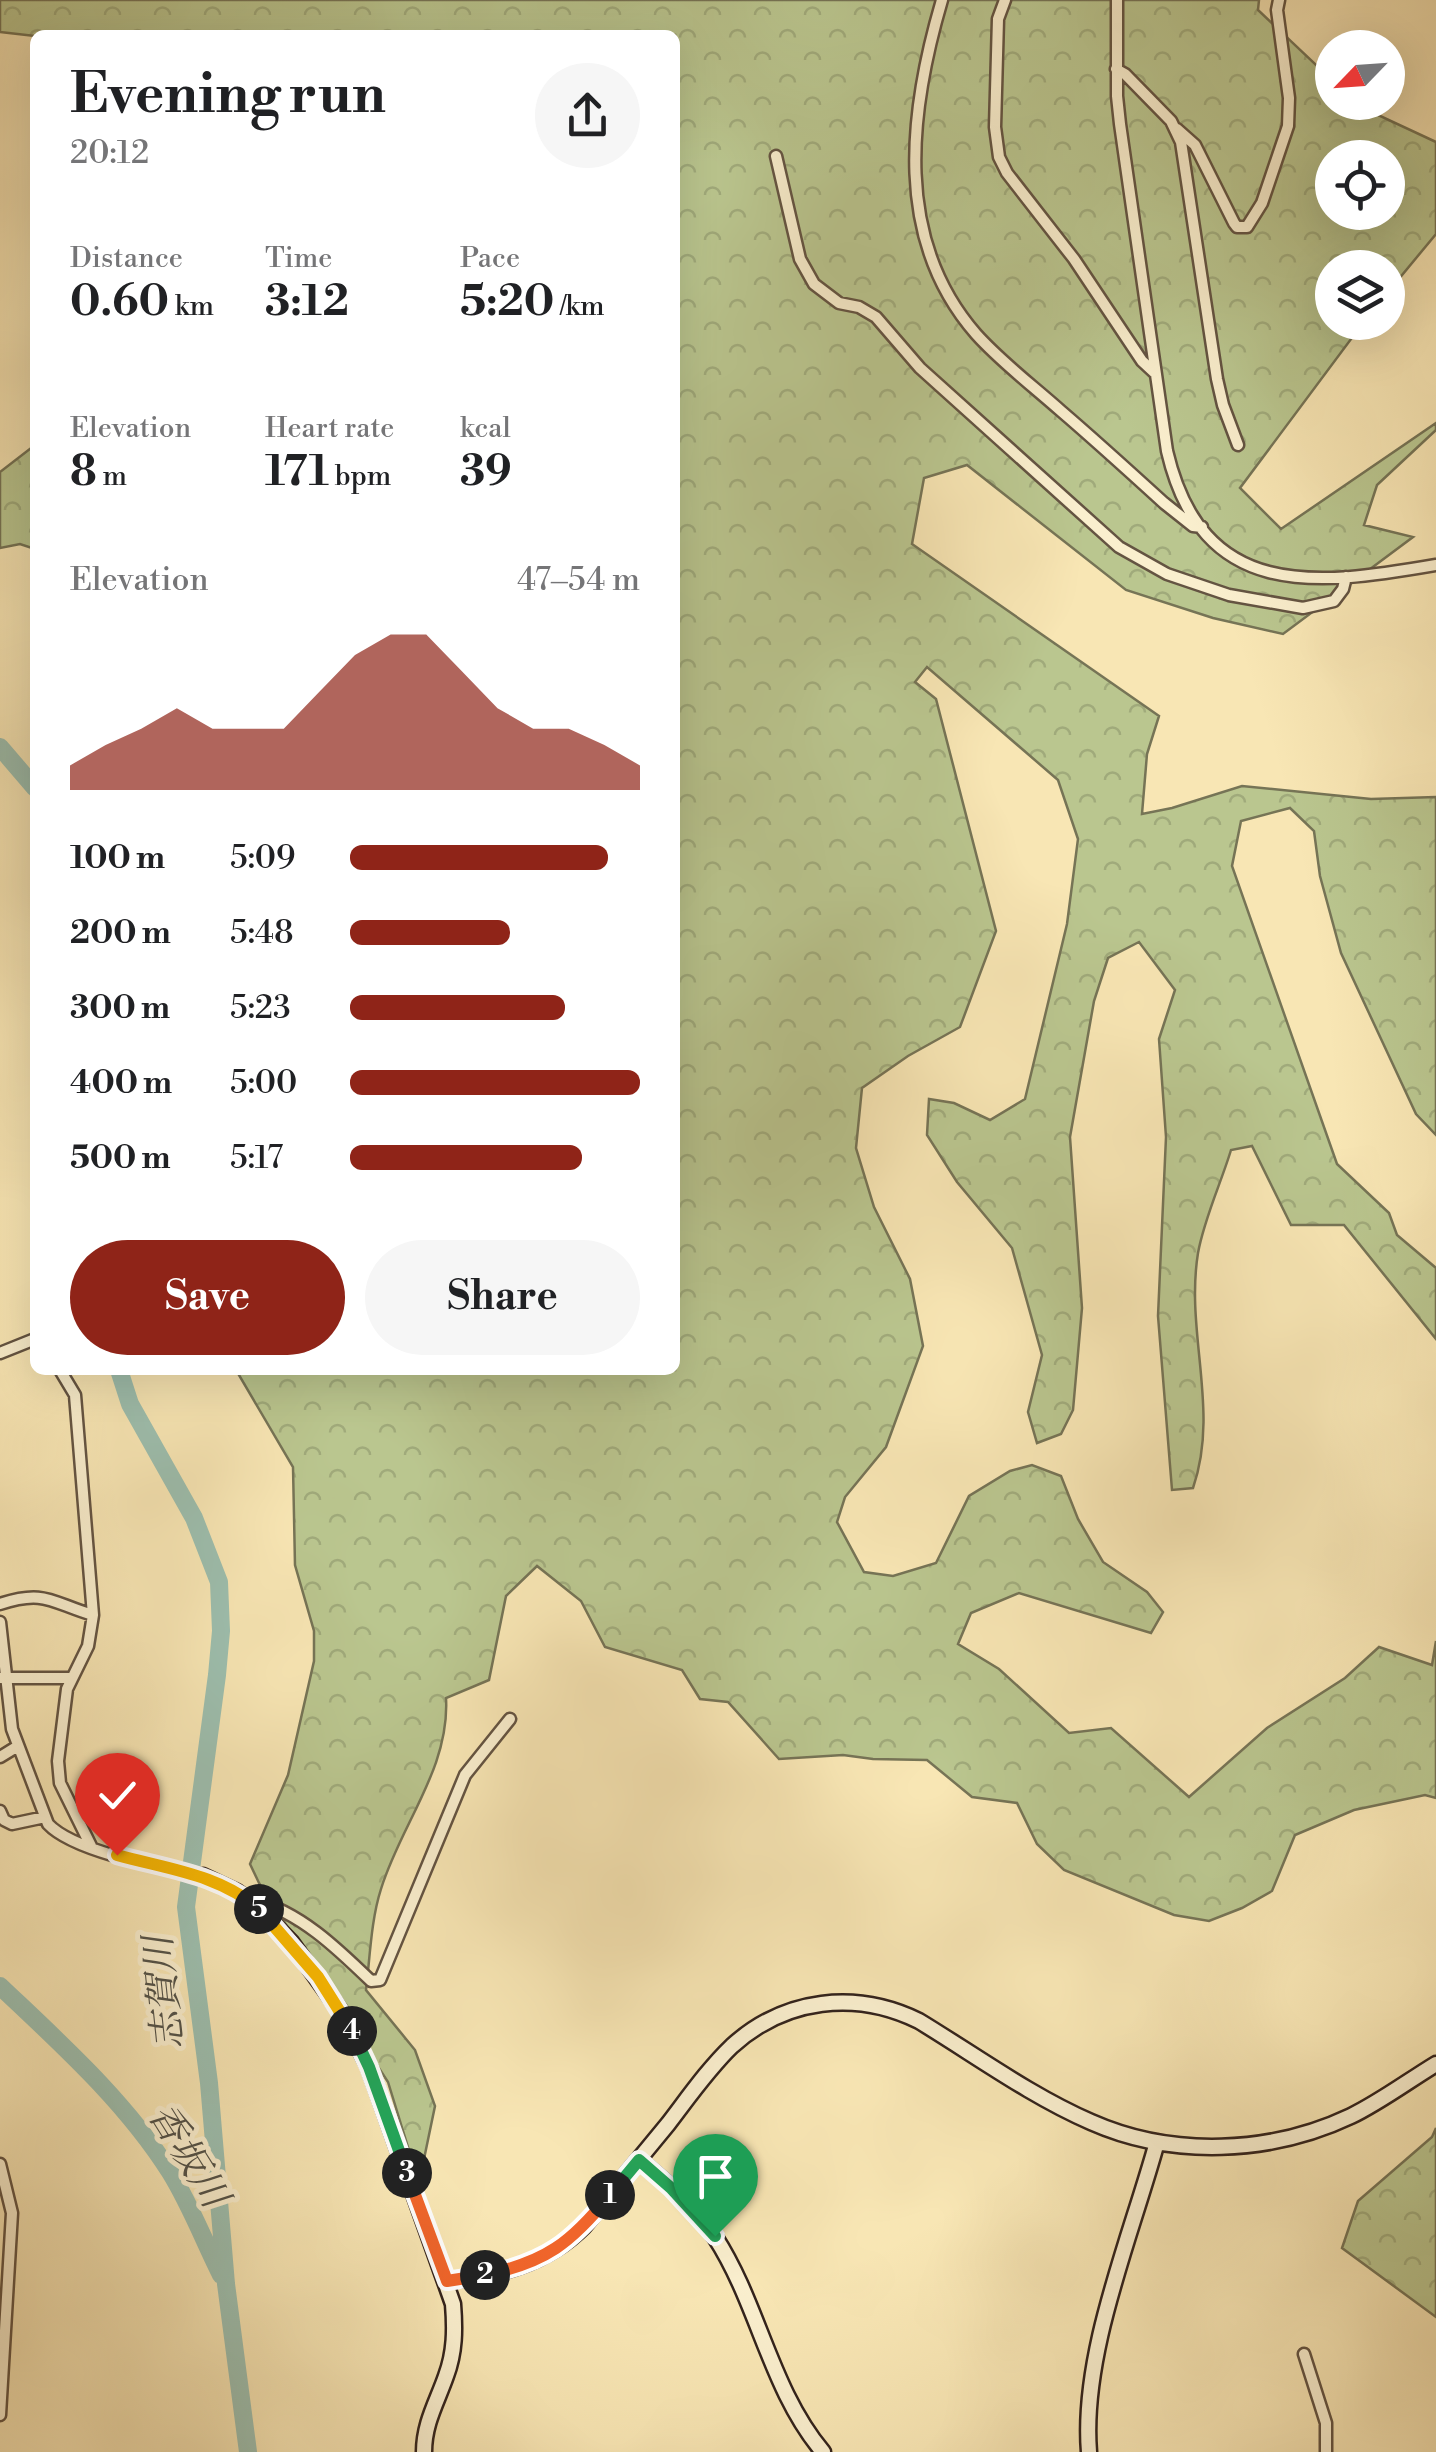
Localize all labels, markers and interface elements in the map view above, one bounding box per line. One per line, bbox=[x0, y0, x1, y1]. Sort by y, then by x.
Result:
north arrow bbox=[1315, 30, 1405, 120]
map controls bbox=[1315, 30, 1405, 340]
text: Evening run bbox=[70, 61, 386, 130]
button: share bbox=[535, 63, 640, 168]
text: 20:12 bbox=[70, 133, 149, 173]
button: locate bbox=[1315, 140, 1405, 230]
text: Distance bbox=[70, 241, 183, 276]
text: Time bbox=[265, 241, 332, 276]
text: Pace bbox=[460, 241, 520, 276]
button: layers bbox=[1315, 250, 1405, 340]
text: 0.60 bbox=[70, 276, 169, 329]
text: 3:12 bbox=[265, 276, 349, 329]
text: 5:20 bbox=[460, 276, 554, 329]
text: km bbox=[169, 289, 214, 324]
text: /km bbox=[554, 289, 605, 324]
text: Elevation bbox=[70, 411, 191, 446]
text: Heart rate bbox=[265, 411, 394, 446]
text: kcal bbox=[460, 411, 511, 446]
text: 8 bbox=[70, 446, 97, 499]
text: 171 bbox=[265, 446, 329, 499]
text: 39 bbox=[460, 446, 512, 499]
text: m bbox=[97, 459, 127, 494]
text: bpm bbox=[329, 459, 391, 494]
text: Elevation bbox=[70, 560, 209, 600]
text: 47–54 m bbox=[517, 560, 640, 600]
text: 100 m bbox=[70, 838, 165, 878]
text: 5:09 bbox=[230, 838, 295, 878]
text: 200 m bbox=[70, 913, 171, 953]
text: 5:48 bbox=[230, 913, 294, 953]
text: 300 m bbox=[70, 988, 170, 1028]
text: 5:23 bbox=[230, 988, 291, 1028]
text: 400 m bbox=[70, 1063, 172, 1103]
text: 5:00 bbox=[230, 1063, 297, 1103]
text: 500 m bbox=[70, 1138, 171, 1178]
text: 5:17 bbox=[230, 1138, 283, 1178]
button: Save bbox=[70, 1240, 345, 1355]
button: Share bbox=[365, 1240, 640, 1355]
pin bbox=[75, 1753, 160, 1856]
icon: check bbox=[90, 1768, 145, 1823]
pin: 5 bbox=[234, 1884, 284, 1934]
text: 5 bbox=[250, 1891, 268, 1926]
water label: 志賀川 bbox=[135, 1930, 194, 2052]
pin: 4 bbox=[327, 2006, 377, 2056]
text: 4 bbox=[343, 2013, 361, 2048]
water label: 香坂川 bbox=[138, 2095, 240, 2220]
pin bbox=[673, 2134, 758, 2237]
pin: 3 bbox=[382, 2148, 432, 2198]
icon: arrive bbox=[688, 2149, 743, 2204]
text: 3 bbox=[399, 2155, 415, 2190]
pin: 1 bbox=[585, 2170, 635, 2220]
text: 1 bbox=[603, 2177, 617, 2212]
pin: 2 bbox=[460, 2250, 510, 2300]
text: 2 bbox=[476, 2257, 494, 2292]

